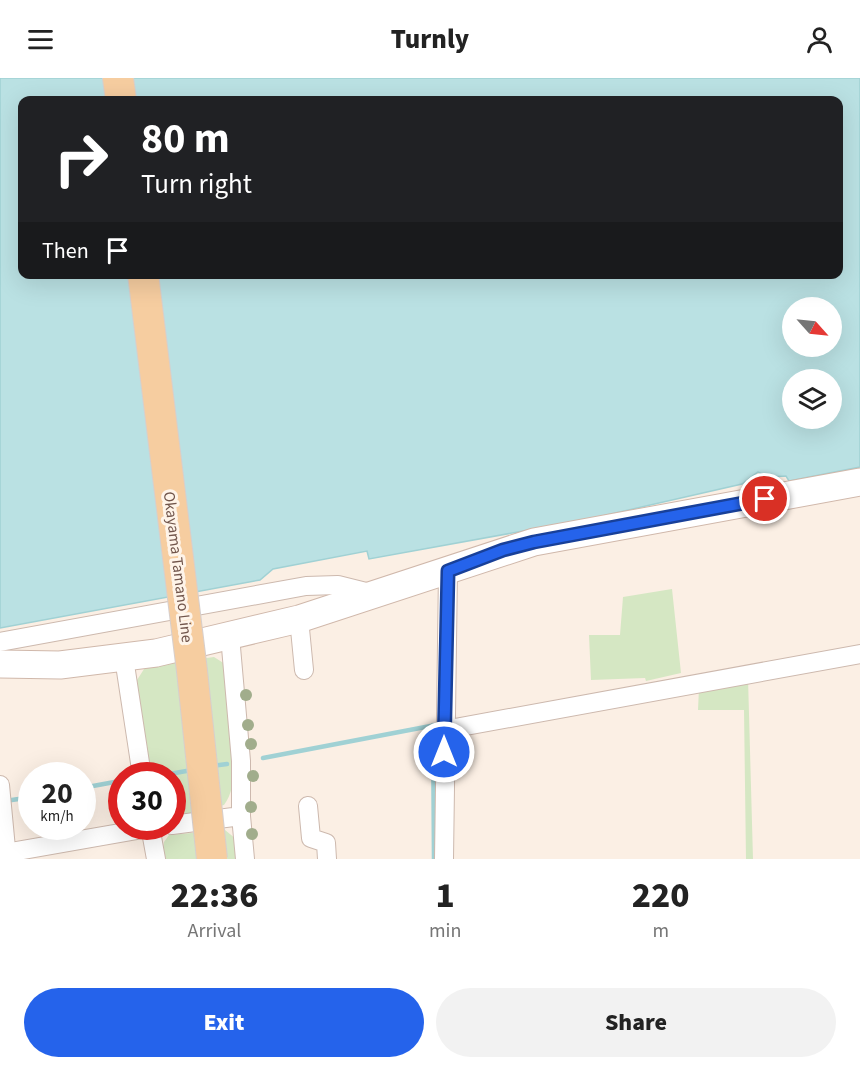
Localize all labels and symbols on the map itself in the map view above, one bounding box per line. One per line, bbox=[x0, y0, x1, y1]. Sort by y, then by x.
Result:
north arrow bbox=[782, 297, 842, 357]
pin bbox=[739, 473, 790, 524]
street label: Okayama Tamano Line bbox=[158, 490, 198, 644]
position arrow bbox=[412, 720, 476, 784]
speed limit sign: 30 bbox=[108, 762, 186, 840]

